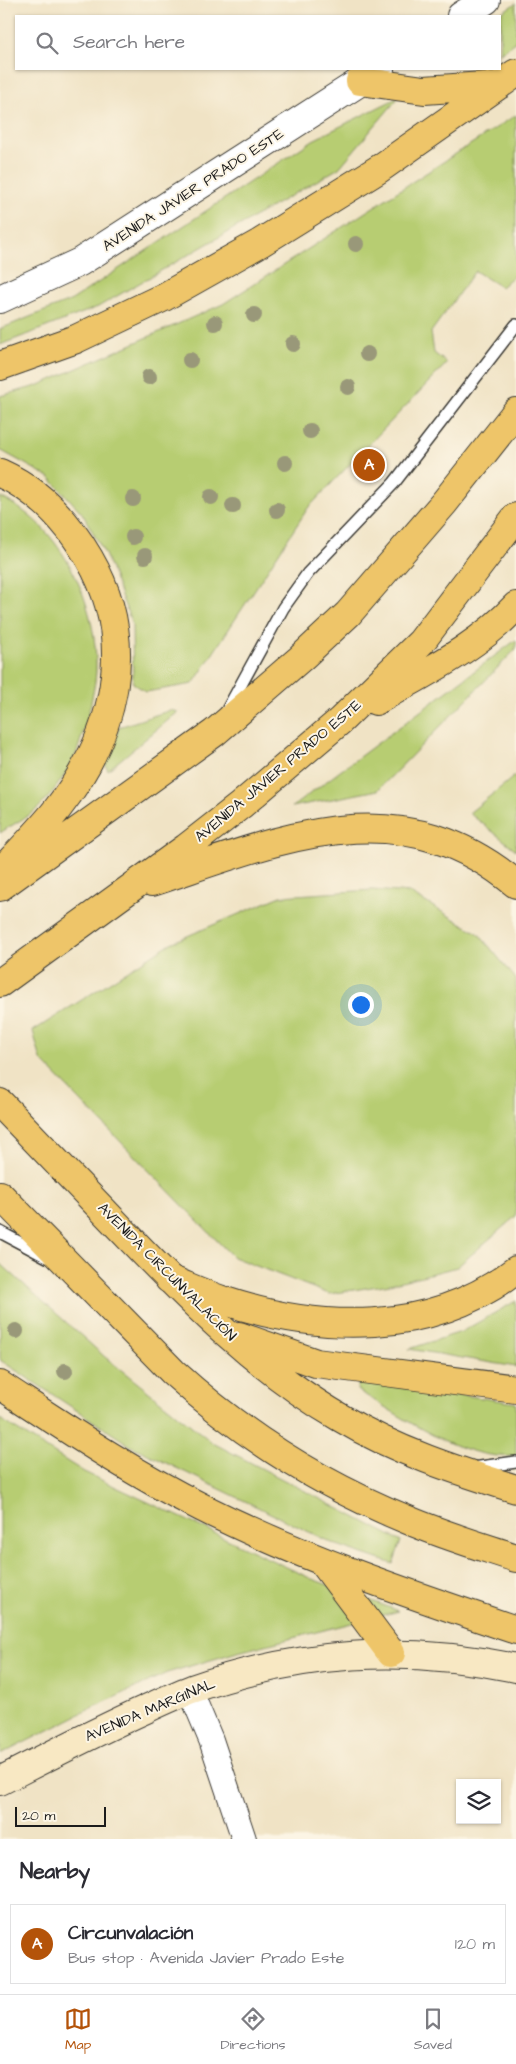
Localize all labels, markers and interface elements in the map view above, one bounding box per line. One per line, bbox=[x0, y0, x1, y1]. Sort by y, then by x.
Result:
search box bbox=[15, 15, 501, 70]
icon: search bbox=[33, 29, 61, 57]
text: Search here bbox=[73, 29, 185, 56]
street label: AVENIDA JAVIER PRADO ESTE bbox=[98, 123, 288, 257]
pin: A bbox=[353, 446, 385, 484]
street label: AVENIDA JAVIER PRADO ESTE bbox=[190, 695, 366, 847]
your location bbox=[348, 992, 374, 1018]
street label: AVENIDA CIRCUNVALACIÓN bbox=[93, 1198, 241, 1346]
street label: AVENIDA MARGINAL bbox=[82, 1673, 219, 1747]
map controls bbox=[456, 1779, 501, 1824]
button: layers bbox=[456, 1779, 501, 1824]
scale bar bbox=[15, 1804, 106, 1827]
text: 20 m bbox=[22, 1806, 55, 1826]
text: Nearby bbox=[20, 1857, 90, 1886]
text: Circunvalación bbox=[68, 1920, 193, 1947]
text: A bbox=[32, 1933, 42, 1955]
text: 120 m bbox=[455, 1933, 495, 1955]
text: Bus stop · Avenida Javier Prado Este bbox=[68, 1947, 344, 1969]
tab: Map bbox=[64, 2005, 92, 2055]
tab: Directions bbox=[220, 2005, 285, 2055]
tab: Saved bbox=[414, 2005, 452, 2055]

